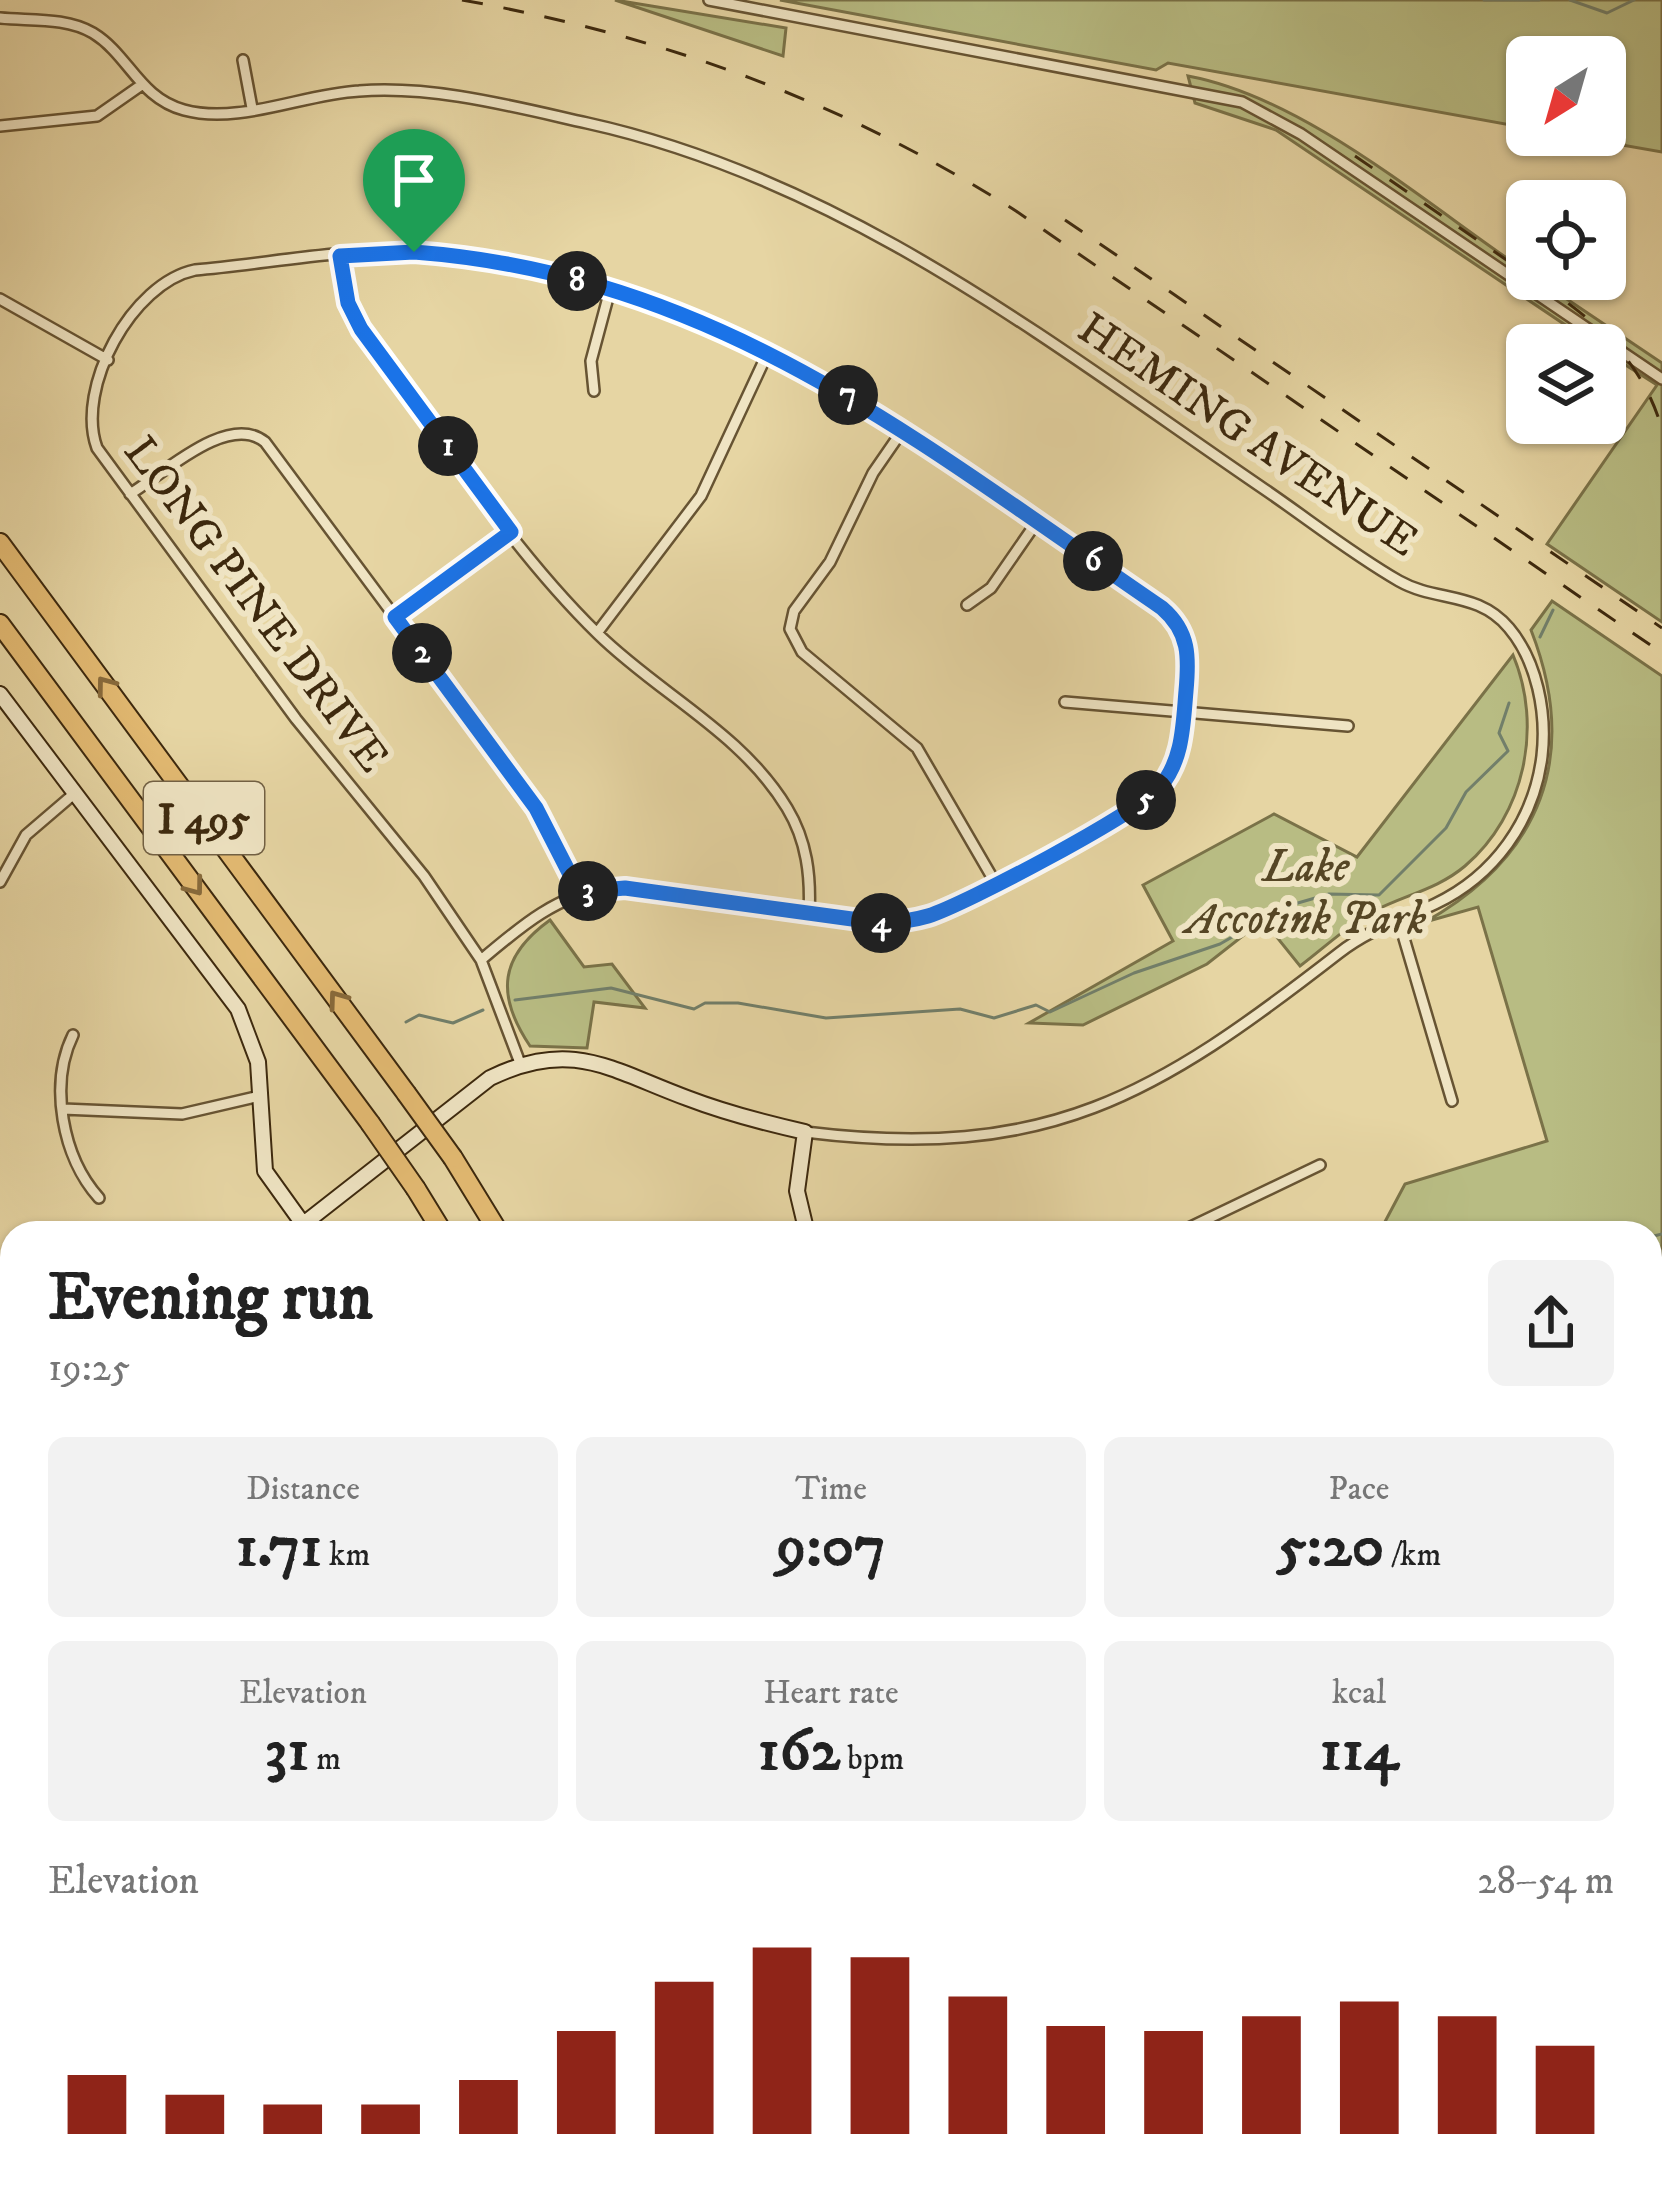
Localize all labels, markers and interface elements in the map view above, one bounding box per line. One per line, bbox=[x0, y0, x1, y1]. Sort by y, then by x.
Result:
north arrow bbox=[1506, 36, 1626, 156]
map controls bbox=[1506, 36, 1626, 444]
pin bbox=[363, 129, 465, 252]
icon: arrive bbox=[381, 147, 447, 213]
button: locate bbox=[1506, 180, 1626, 300]
pin: 8 bbox=[547, 251, 607, 311]
text: 8 bbox=[569, 260, 585, 301]
street label: HEMING AVENUE bbox=[1067, 301, 1428, 570]
button: layers bbox=[1506, 324, 1626, 444]
pin: 7 bbox=[818, 365, 878, 425]
text: 7 bbox=[839, 374, 857, 415]
pin: 1 bbox=[418, 416, 478, 476]
text: 1 bbox=[442, 425, 454, 466]
street label: LONG PINE DRIVE bbox=[111, 426, 400, 784]
pin: 6 bbox=[1063, 531, 1123, 591]
text: 6 bbox=[1084, 540, 1102, 581]
pin: 2 bbox=[392, 623, 452, 683]
text: 2 bbox=[414, 632, 430, 673]
one-way arrow bbox=[98, 677, 120, 698]
pin: 5 bbox=[1116, 770, 1176, 830]
text: 5 bbox=[1138, 779, 1154, 820]
road number: I 495 bbox=[144, 782, 264, 854]
park label: Lake Accotink Park bbox=[1181, 840, 1426, 948]
pin: 3 bbox=[558, 861, 618, 921]
text: 3 bbox=[582, 870, 594, 911]
one-way arrow bbox=[181, 874, 203, 895]
pin: 4 bbox=[851, 893, 911, 953]
text: 4 bbox=[872, 902, 891, 943]
one-way arrow bbox=[329, 990, 351, 1012]
text: Evening run bbox=[48, 1258, 373, 1340]
button: share bbox=[1488, 1260, 1614, 1386]
text: 19:25 bbox=[48, 1344, 130, 1393]
text: Distance bbox=[246, 1469, 360, 1510]
text: Time bbox=[795, 1469, 867, 1510]
text: Pace bbox=[1328, 1469, 1390, 1510]
text: 1.71 bbox=[236, 1510, 322, 1585]
text: 9:07 bbox=[776, 1510, 886, 1585]
text: 5:20 bbox=[1277, 1510, 1384, 1585]
text: km bbox=[322, 1535, 370, 1576]
text: /km bbox=[1384, 1535, 1441, 1576]
text: Elevation bbox=[239, 1673, 367, 1714]
text: Heart rate bbox=[763, 1673, 899, 1714]
text: kcal bbox=[1332, 1673, 1386, 1714]
text: 31 bbox=[265, 1714, 309, 1789]
text: 162 bbox=[758, 1714, 840, 1789]
text: 114 bbox=[1320, 1714, 1398, 1789]
text: m bbox=[309, 1739, 341, 1780]
text: bpm bbox=[840, 1739, 904, 1780]
text: Elevation bbox=[48, 1857, 199, 1906]
text: 28–54 m bbox=[1477, 1857, 1614, 1906]

